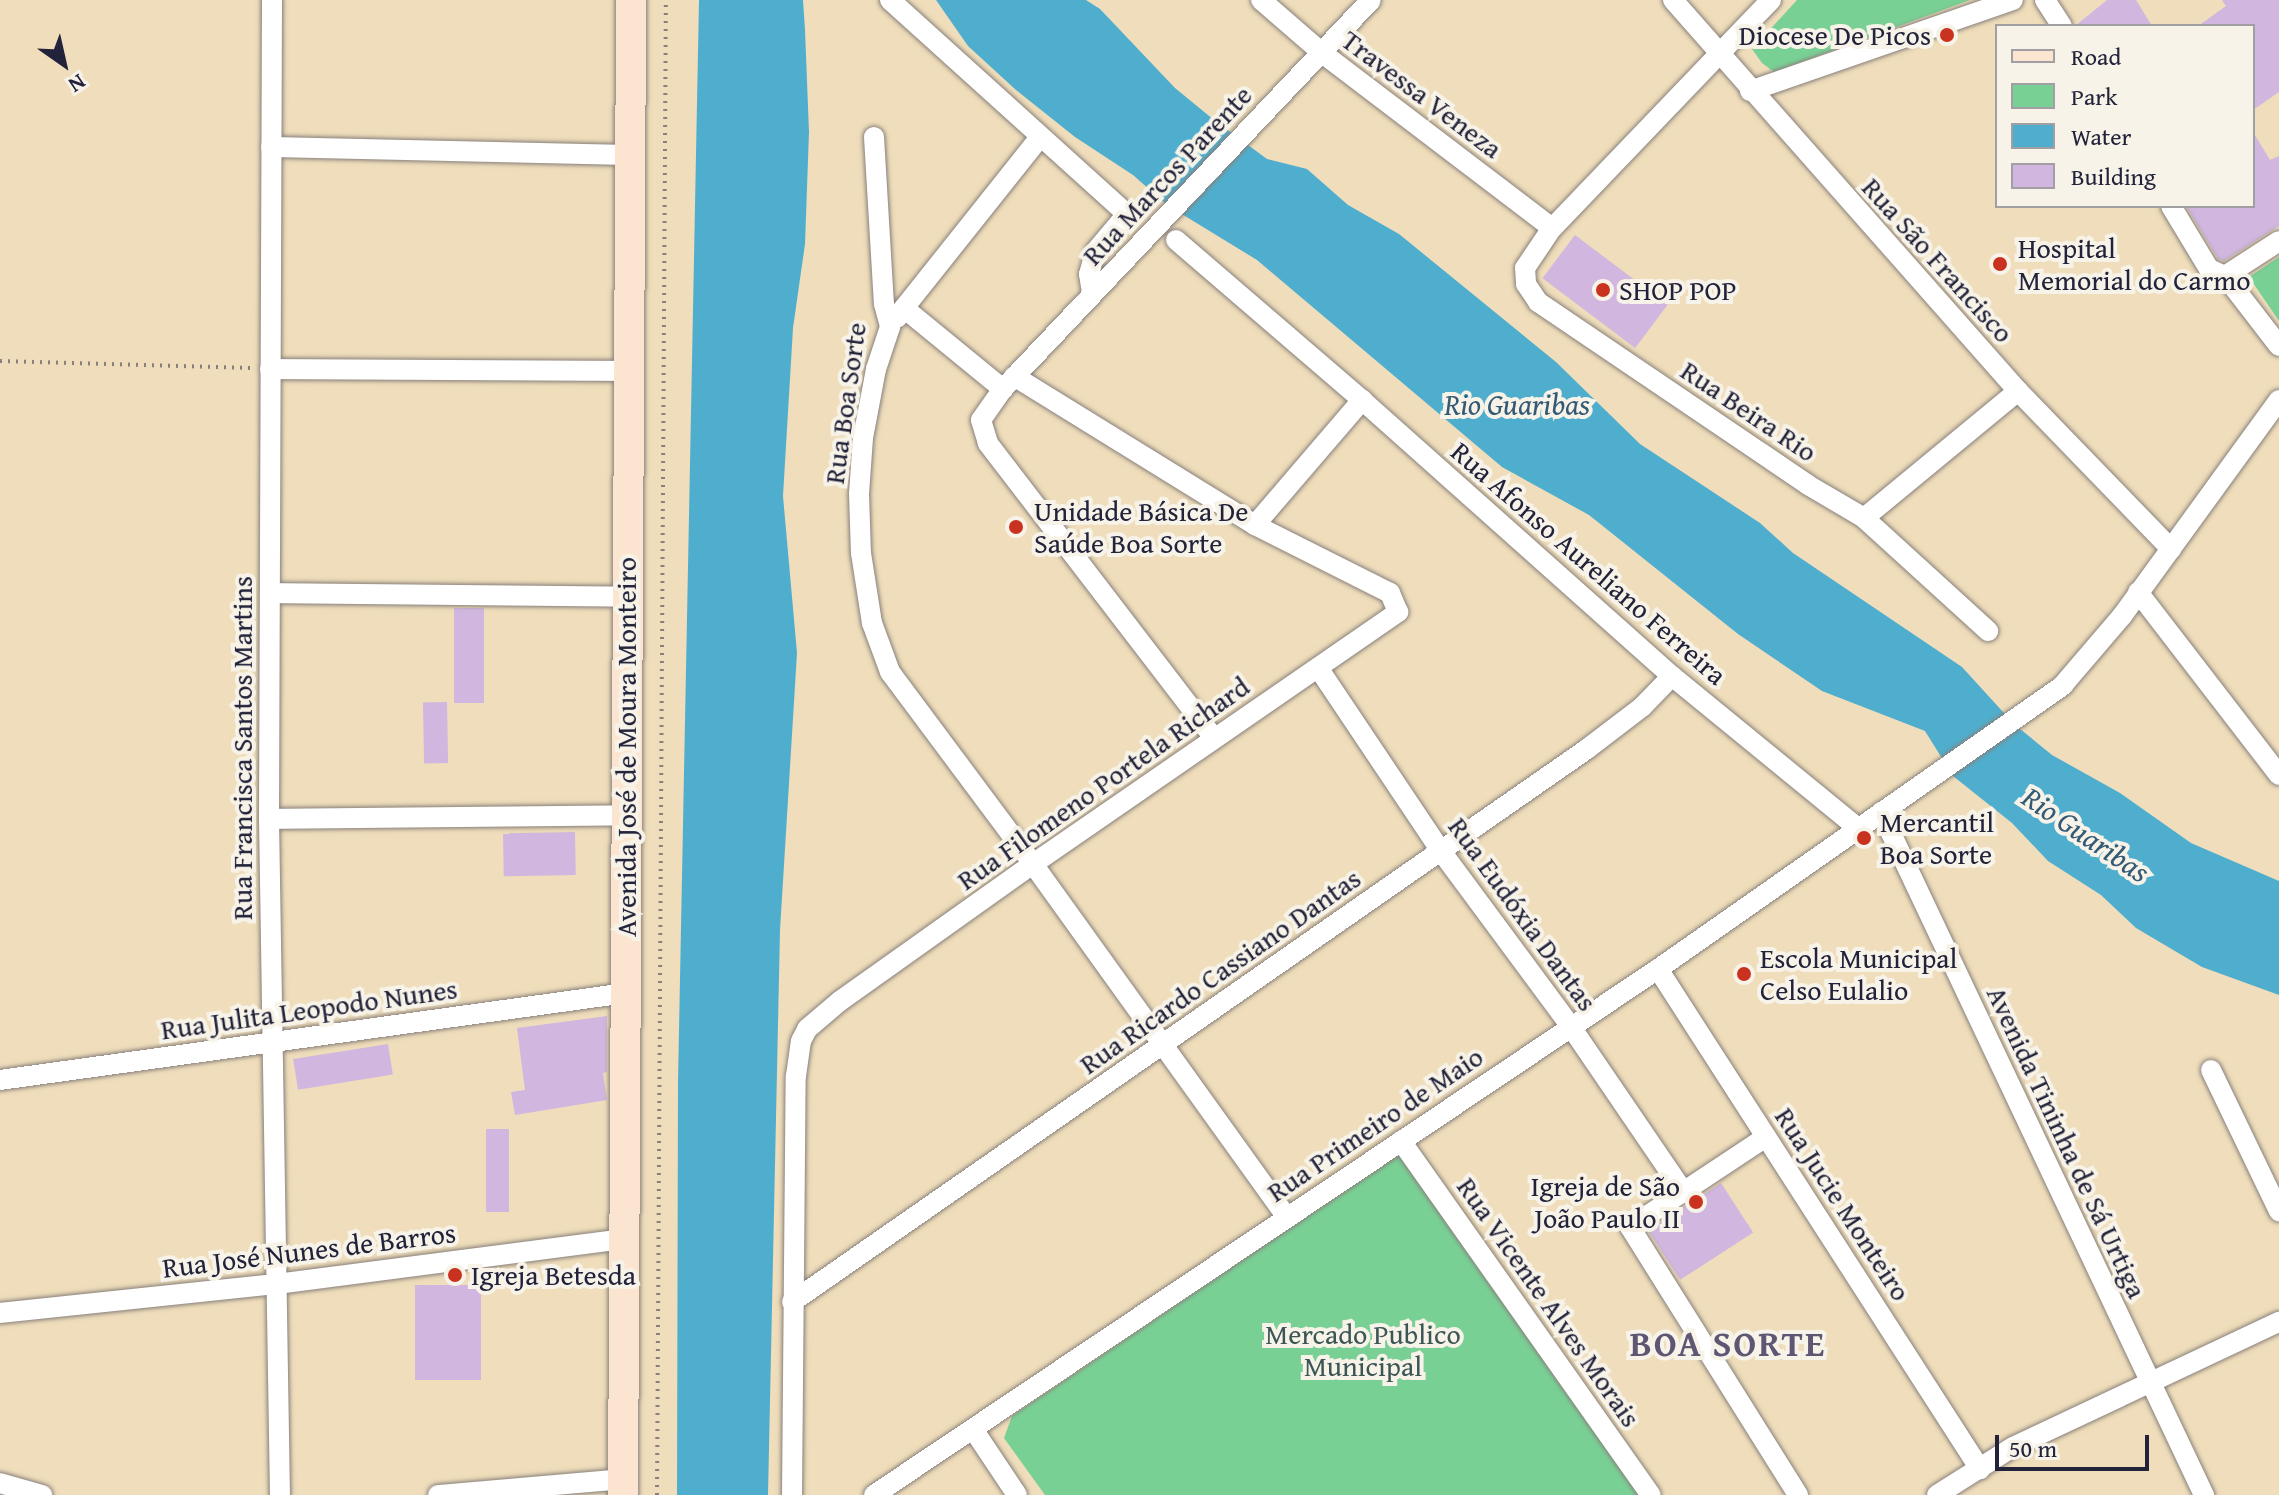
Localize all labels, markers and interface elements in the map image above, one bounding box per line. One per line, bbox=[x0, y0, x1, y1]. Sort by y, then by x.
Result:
place label: Diocese De Picos bbox=[1739, 18, 1931, 52]
street label: Travessa Veneza bbox=[1335, 23, 1509, 165]
north arrow bbox=[24, 24, 104, 104]
legend bbox=[1995, 24, 2255, 208]
marker: Diocese De Picos bbox=[1938, 26, 1956, 44]
text: Road bbox=[2071, 39, 2121, 74]
text: N bbox=[62, 67, 92, 101]
street label: Rua Marcos Parente bbox=[1075, 78, 1259, 272]
text: Park bbox=[2071, 79, 2117, 114]
text: Water bbox=[2071, 119, 2131, 154]
text: Building bbox=[2071, 159, 2156, 194]
street label: Rua São Francisco bbox=[1855, 171, 2021, 349]
place label: Hospital Memorial do Carmo bbox=[2018, 231, 2250, 297]
marker: Hospital Memorial do Carmo bbox=[1989, 253, 2011, 275]
place label: SHOP POP bbox=[1619, 273, 1737, 307]
marker: SHOP POP bbox=[1594, 281, 1612, 299]
street label: Rua Boa Sorte bbox=[817, 320, 873, 486]
street label: Rua Beira Rio bbox=[1675, 353, 1823, 469]
water label: Rio Guaribas bbox=[1444, 386, 1590, 422]
street label: Rua Afonso Aureliano Ferreira bbox=[1445, 434, 1733, 692]
place label: Unidade Básica De Saúde Boa Sorte bbox=[1034, 494, 1248, 560]
marker: Unidade Básica De Saúde Boa Sorte bbox=[1005, 516, 1027, 538]
street label: Avenida José de Moura Monteiro bbox=[609, 557, 643, 937]
street label: Rua Francisca Santos Martins bbox=[225, 576, 259, 920]
street label: Rua Filomeno Portela Richard bbox=[950, 669, 1256, 897]
water label: Rio Guaribas bbox=[2016, 778, 2156, 890]
place label: Mercantil Boa Sorte bbox=[1880, 805, 1994, 871]
street label: Rua Eudóxia Dantas bbox=[1442, 811, 1604, 1017]
marker: Mercantil Boa Sorte bbox=[1855, 829, 1873, 847]
street label: Rua Ricardo Cassiano Dantas bbox=[1073, 861, 1367, 1081]
place label: Escola Municipal Celso Eulalio bbox=[1760, 941, 1957, 1007]
marker: Escola Municipal Celso Eulalio bbox=[1735, 965, 1753, 983]
street label: Rua Julita Leopodo Nunes bbox=[159, 972, 459, 1046]
street label: Avenida Tininha de Sá Urtiga bbox=[1980, 981, 2154, 1303]
street label: Rua Primeiro de Maio bbox=[1261, 1039, 1489, 1209]
street label: Rua Jucie Monteiro bbox=[1768, 1101, 1918, 1307]
place label: Igreja de São João Paulo II bbox=[1531, 1169, 1680, 1235]
street label: Rua Vicente Alves Morais bbox=[1450, 1171, 1648, 1433]
marker: Igreja de São João Paulo II bbox=[1687, 1193, 1705, 1211]
street label: Rua José Nunes de Barros bbox=[160, 1215, 458, 1285]
place label: Igreja Betesda bbox=[471, 1258, 636, 1292]
marker: Igreja Betesda bbox=[446, 1266, 464, 1284]
park label: Mercado Publico Municipal bbox=[1265, 1317, 1461, 1383]
district label: BOA SORTE bbox=[1630, 1321, 1826, 1365]
scale bar bbox=[1999, 1419, 2153, 1469]
text: 50 m bbox=[2009, 1431, 2057, 1466]

